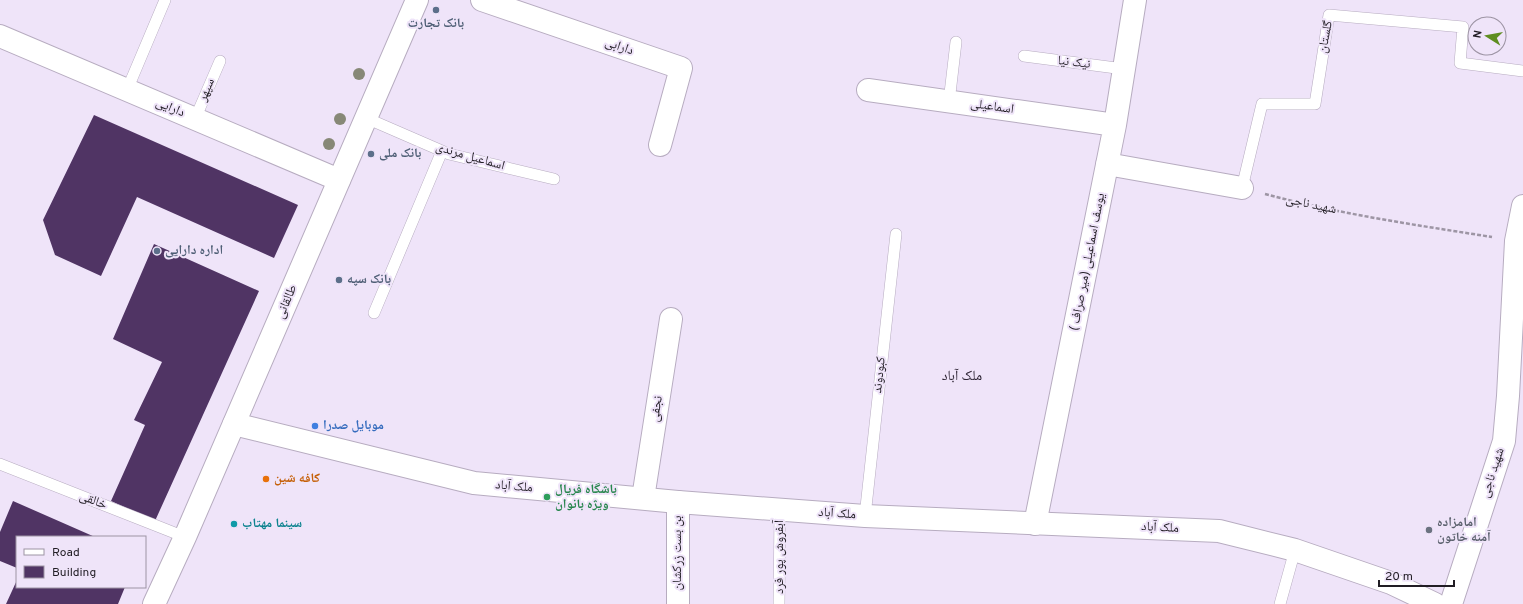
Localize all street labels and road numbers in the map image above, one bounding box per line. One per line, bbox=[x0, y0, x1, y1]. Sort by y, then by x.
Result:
street label: گلستان bbox=[1315, 19, 1337, 55]
street label: دارابی bbox=[603, 35, 635, 59]
street label: نیک نیا bbox=[1057, 53, 1091, 73]
street label: سپهر bbox=[195, 76, 219, 105]
street label: دارایی bbox=[153, 95, 187, 121]
street label: اسماعیلی bbox=[969, 96, 1015, 118]
street label: اسماعیل مرندی bbox=[434, 139, 506, 175]
street label: یوسف اسماعیلی (میر صراف ) bbox=[1067, 192, 1109, 332]
street label: شهید ناجی bbox=[1284, 192, 1338, 218]
street label: طالقانی bbox=[273, 283, 301, 321]
street label: کبودوند bbox=[870, 355, 890, 394]
street label: نجفی bbox=[647, 395, 667, 423]
street label: شهید ناجی bbox=[1477, 446, 1509, 500]
street label: ملک آباد bbox=[495, 477, 534, 497]
street label: خالقی bbox=[77, 488, 109, 514]
street label: ملک آباد bbox=[818, 504, 856, 523]
street label: بن بست زرکشان bbox=[670, 515, 686, 591]
street label: ملک آباد bbox=[1141, 518, 1179, 537]
street label: آبفروش پور فرد bbox=[771, 519, 788, 594]

